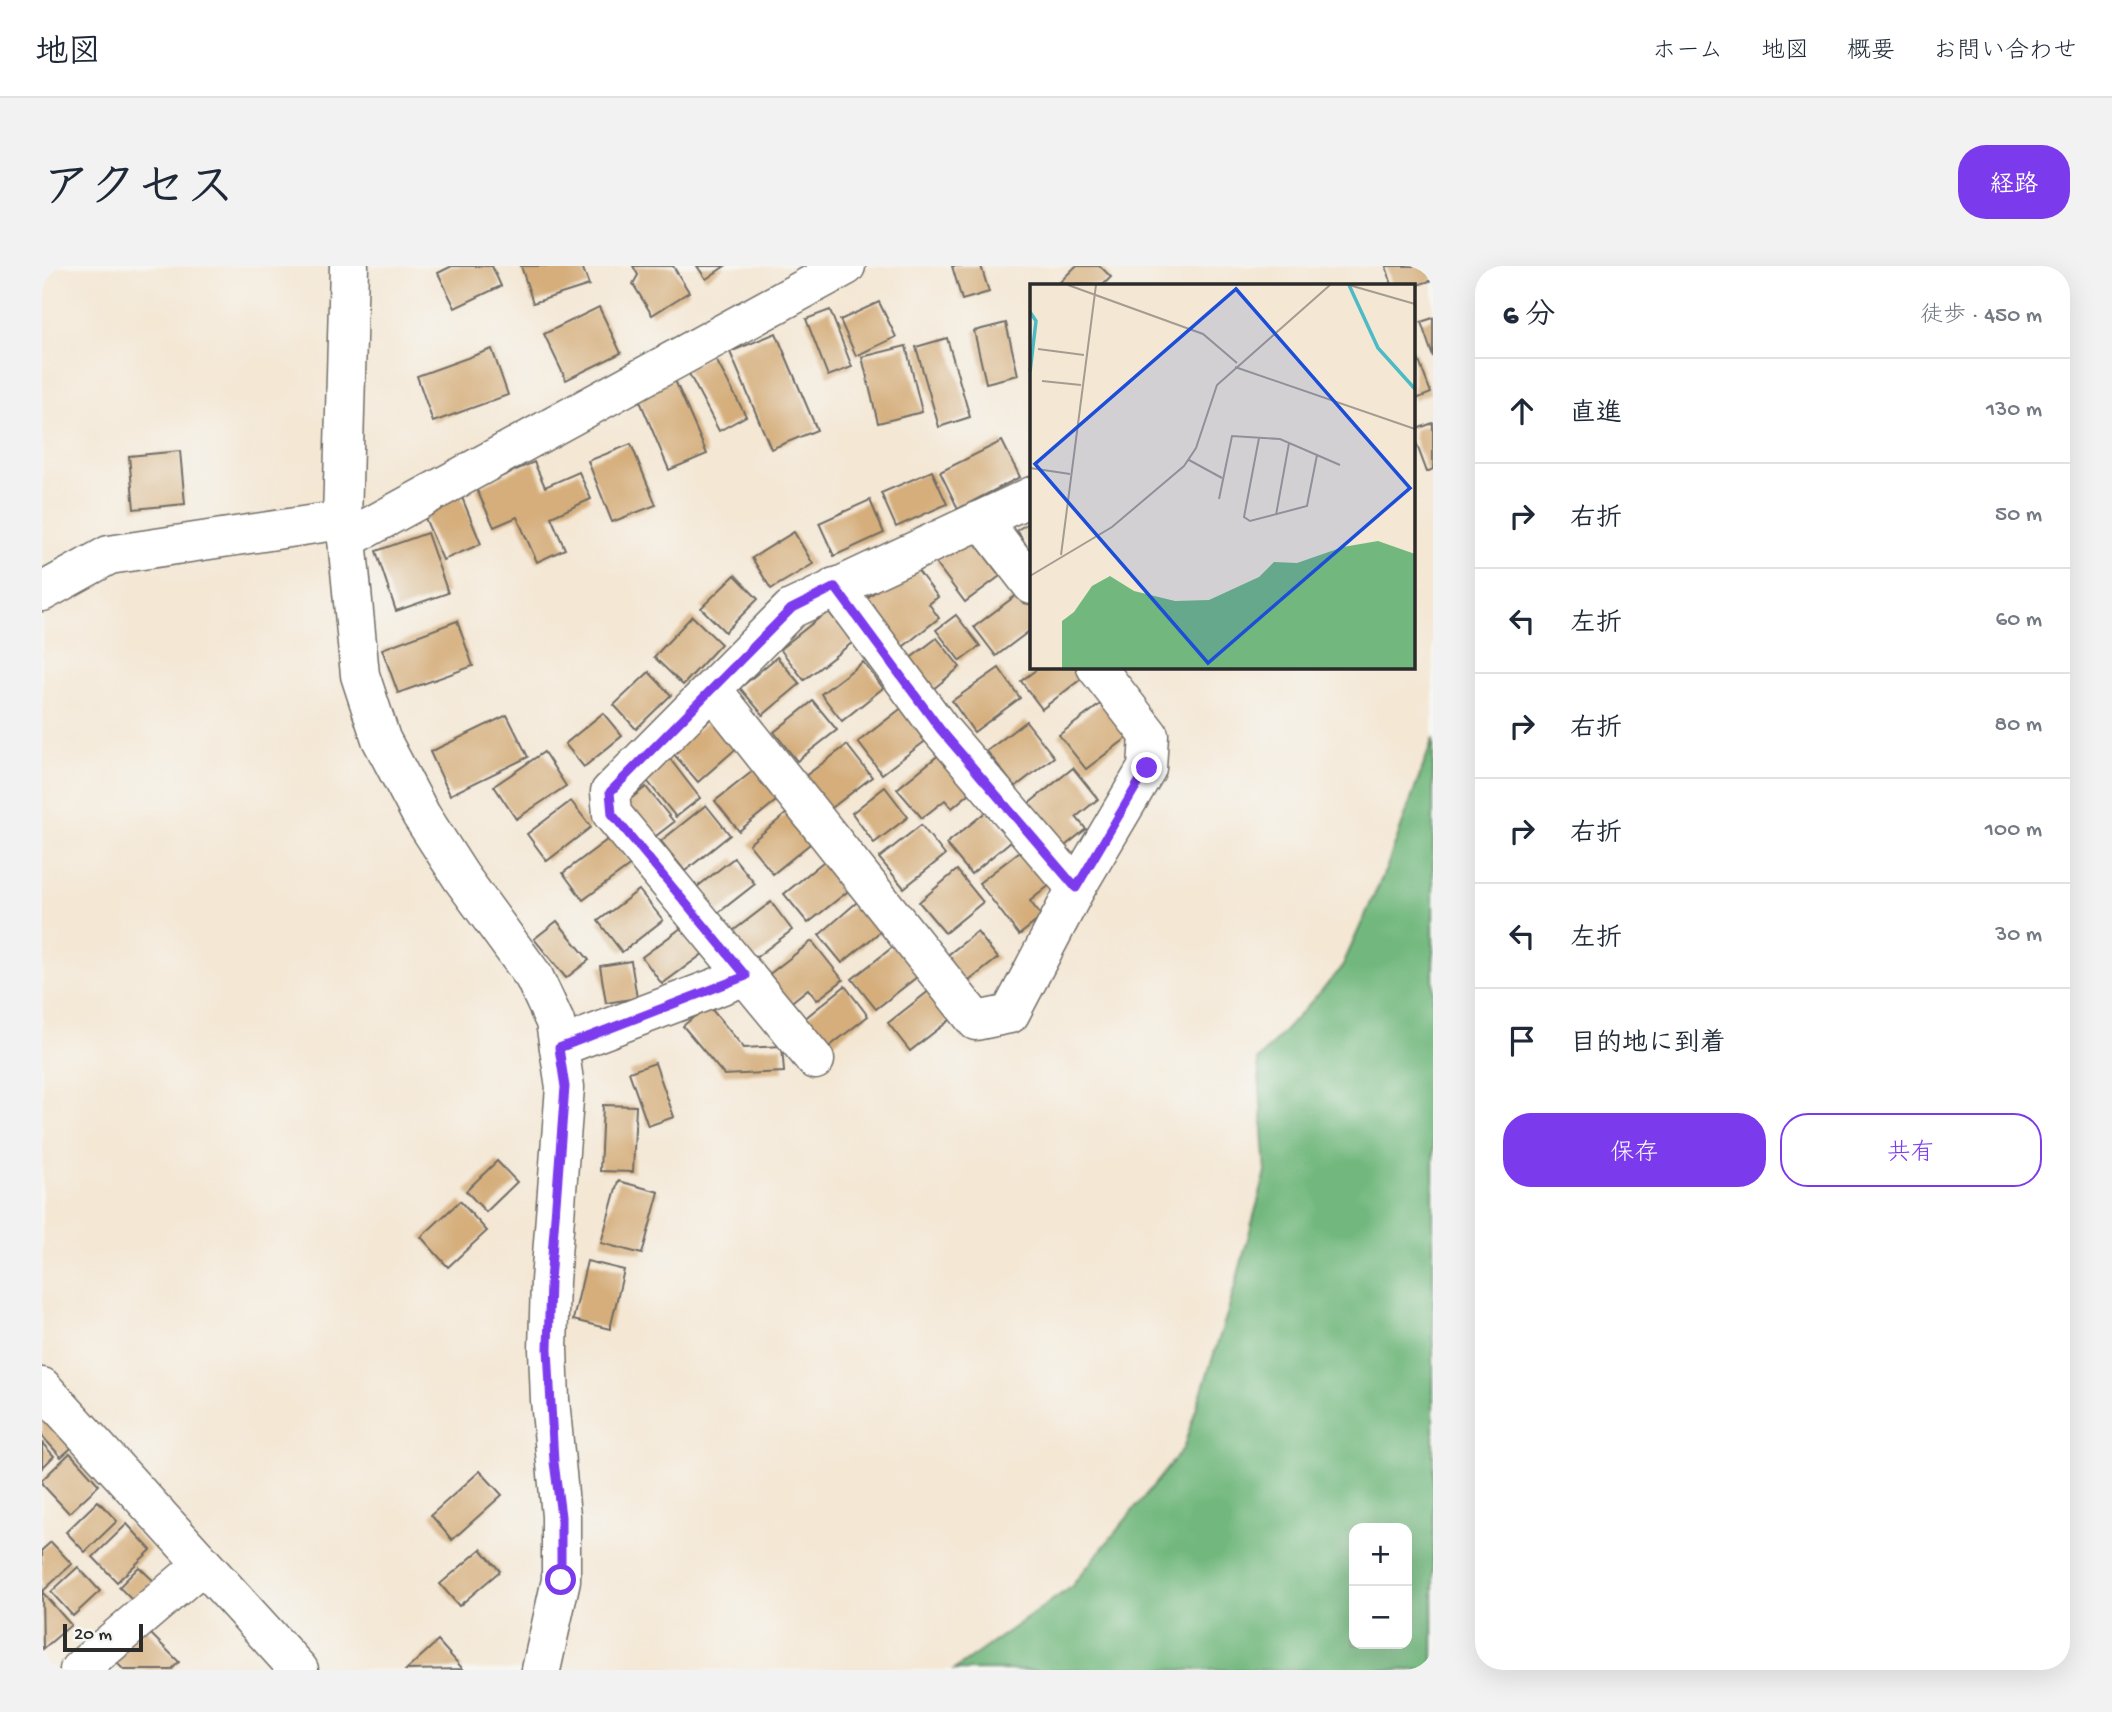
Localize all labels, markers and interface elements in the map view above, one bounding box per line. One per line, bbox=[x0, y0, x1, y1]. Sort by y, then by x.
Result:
text: 地図 bbox=[35, 36, 101, 74]
text: ホーム bbox=[1652, 38, 1723, 67]
text: 地図 bbox=[1761, 38, 1809, 67]
text: 概要 bbox=[1847, 38, 1895, 67]
text: お問い合わせ bbox=[1933, 38, 2077, 67]
button: 経路 bbox=[1958, 145, 2070, 219]
text: アクセス bbox=[42, 163, 235, 221]
inset map bbox=[1030, 284, 1416, 668]
text: 6 分 bbox=[1503, 300, 1555, 335]
text: 徒歩 · 450 m bbox=[1920, 303, 2042, 330]
icon: ahead bbox=[1503, 392, 1541, 430]
text: 130 m bbox=[1986, 397, 2042, 424]
text: 直進 bbox=[1570, 400, 1622, 431]
icon: right bbox=[1503, 497, 1541, 535]
text: 50 m bbox=[1995, 502, 2042, 529]
text: 右折 bbox=[1570, 505, 1622, 536]
icon: left bbox=[1503, 602, 1541, 640]
text: 60 m bbox=[1996, 607, 2042, 634]
text: 左折 bbox=[1570, 610, 1622, 641]
icon: right bbox=[1503, 707, 1541, 745]
text: 80 m bbox=[1995, 712, 2042, 739]
text: 右折 bbox=[1570, 715, 1622, 746]
route end bbox=[1131, 752, 1162, 783]
icon: right bbox=[1503, 812, 1541, 850]
text: 100 m bbox=[1985, 817, 2042, 844]
text: 右折 bbox=[1570, 820, 1622, 851]
icon: left bbox=[1503, 917, 1541, 955]
text: 30 m bbox=[1995, 922, 2042, 949]
text: 左折 bbox=[1570, 925, 1622, 956]
icon: arrive bbox=[1503, 1022, 1541, 1060]
text: 目的地に到着 bbox=[1570, 1030, 1726, 1061]
button: 保存 bbox=[1503, 1113, 1766, 1187]
button: 共有 bbox=[1780, 1113, 2042, 1187]
map controls bbox=[1349, 1523, 1412, 1649]
button: + bbox=[1349, 1523, 1412, 1586]
route start bbox=[545, 1564, 576, 1595]
button: − bbox=[1349, 1586, 1412, 1649]
scale bar bbox=[63, 1621, 144, 1653]
text: 20 m bbox=[74, 1624, 112, 1647]

